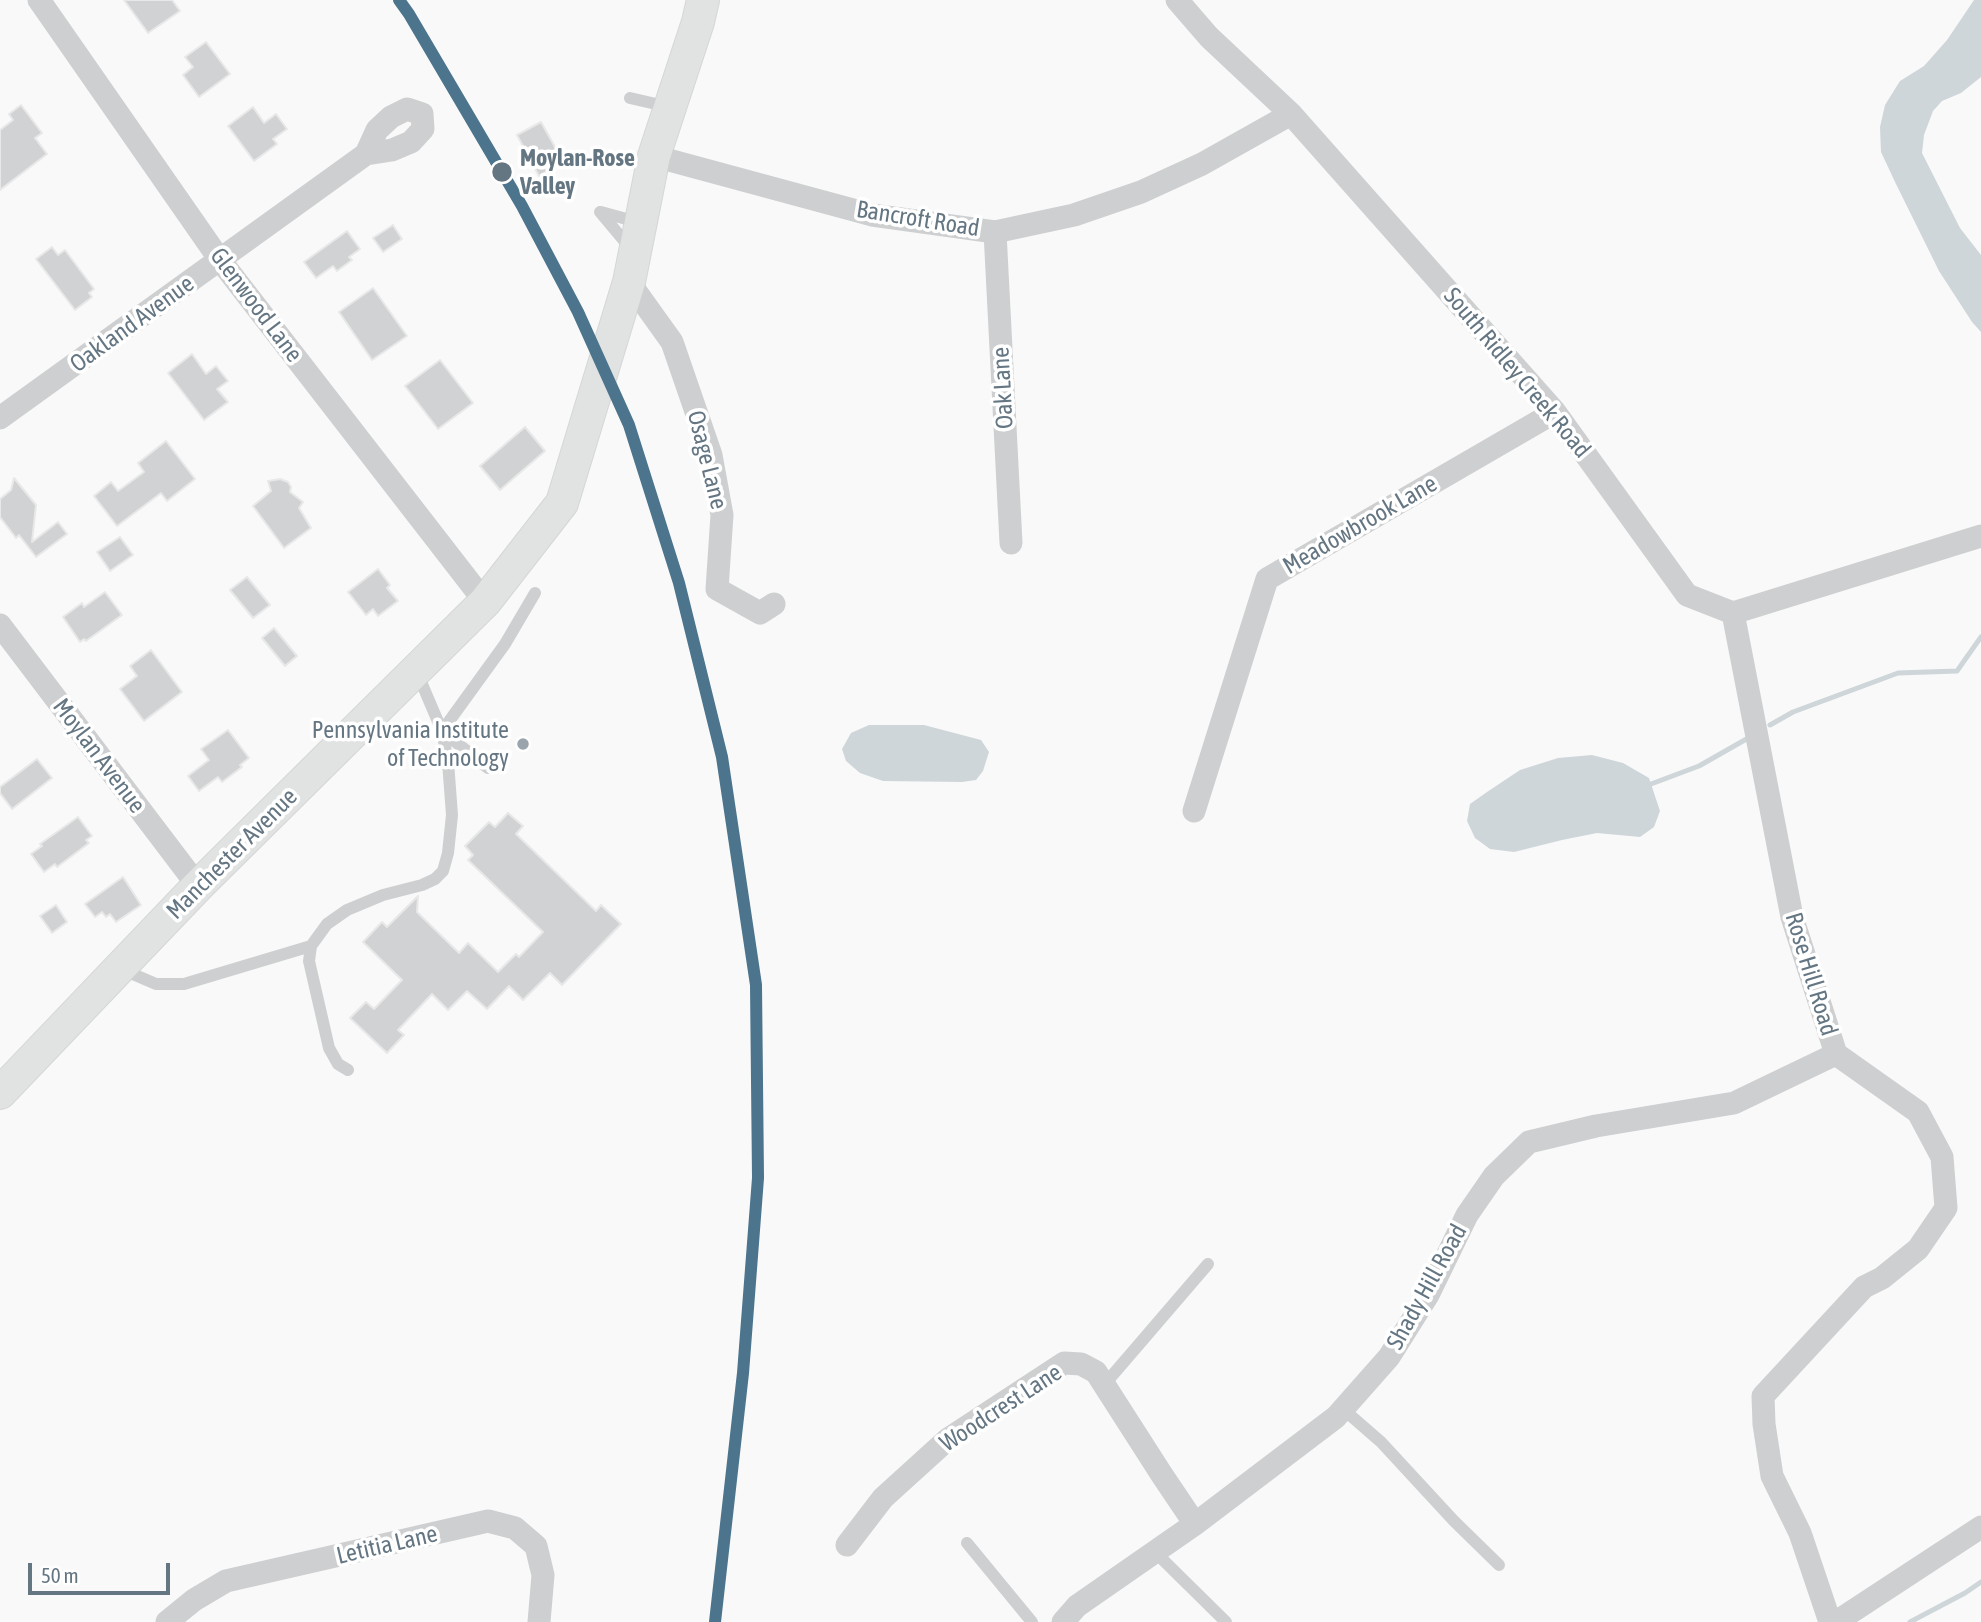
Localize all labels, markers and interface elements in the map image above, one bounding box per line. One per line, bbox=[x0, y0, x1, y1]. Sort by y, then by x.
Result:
place label: Moylan-Rose Valley bbox=[520, 144, 635, 200]
marker: Moylan-Rose Valley bbox=[490, 160, 514, 184]
street label: Bancroft Road bbox=[854, 195, 982, 243]
street label: Glenwood Lane bbox=[204, 242, 308, 368]
street label: Oakland Avenue bbox=[64, 269, 200, 379]
street label: South Ridley Creek Road bbox=[1438, 282, 1596, 464]
street label: Oak Lane bbox=[986, 346, 1020, 430]
street label: Osage Lane bbox=[681, 408, 733, 512]
street label: Meadowbrook Lane bbox=[1278, 469, 1442, 581]
street label: Moylan Avenue bbox=[47, 693, 151, 819]
place label: Pennsylvania Institute of Technology bbox=[312, 716, 509, 772]
marker: Pennsylvania Institute of Technology bbox=[515, 736, 531, 752]
street label: Manchester Avenue bbox=[161, 783, 303, 925]
street label: Rose Hill Road bbox=[1779, 909, 1843, 1039]
street label: Shady Hill Road bbox=[1381, 1219, 1473, 1355]
street label: Woodcrest Lane bbox=[935, 1358, 1067, 1458]
street label: Letitia Lane bbox=[334, 1519, 440, 1571]
scale bar bbox=[32, 1548, 173, 1592]
text: 50 m bbox=[41, 1563, 79, 1587]

